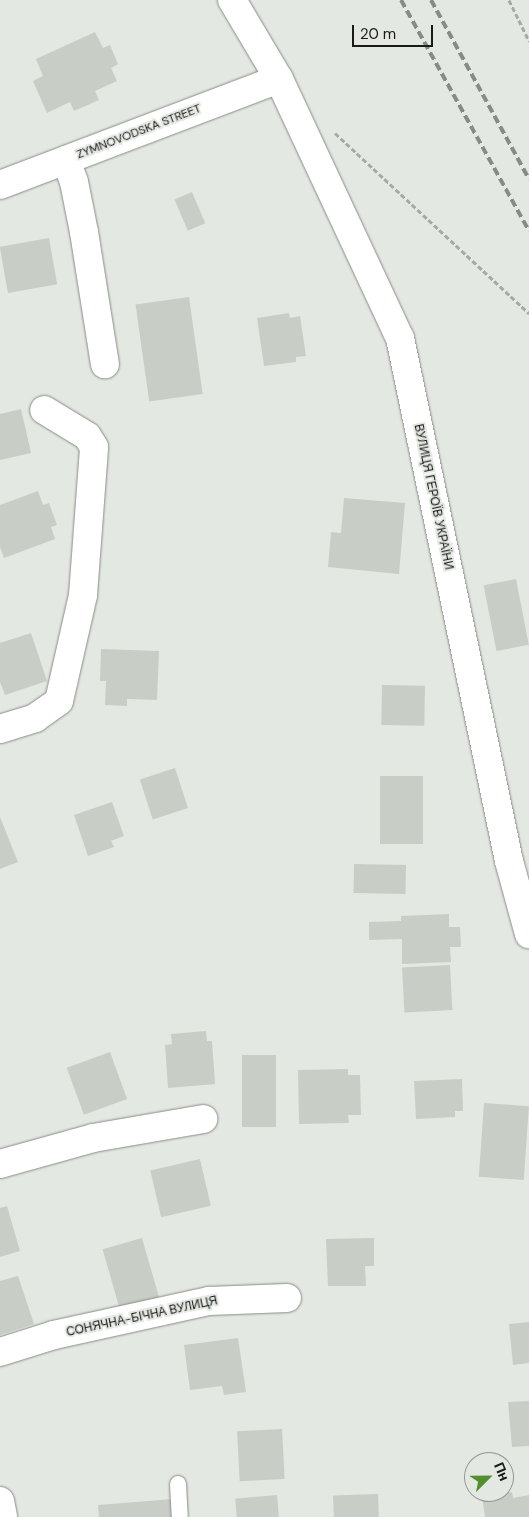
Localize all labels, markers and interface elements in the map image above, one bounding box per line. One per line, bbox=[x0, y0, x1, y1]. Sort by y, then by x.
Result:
scale bar bbox=[354, 15, 435, 47]
text: 20 m bbox=[360, 24, 396, 44]
street label: ZYMNOVODSKA STREET bbox=[75, 102, 203, 162]
street label: ВУЛИЦЯ ГЕРОЇВ УКРАЇНИ bbox=[411, 423, 455, 571]
street label: СОНЯЧНА-БІЧНА ВУЛИЦЯ bbox=[65, 1294, 219, 1340]
north arrow bbox=[464, 1452, 514, 1502]
text: Пн bbox=[490, 1459, 514, 1484]

